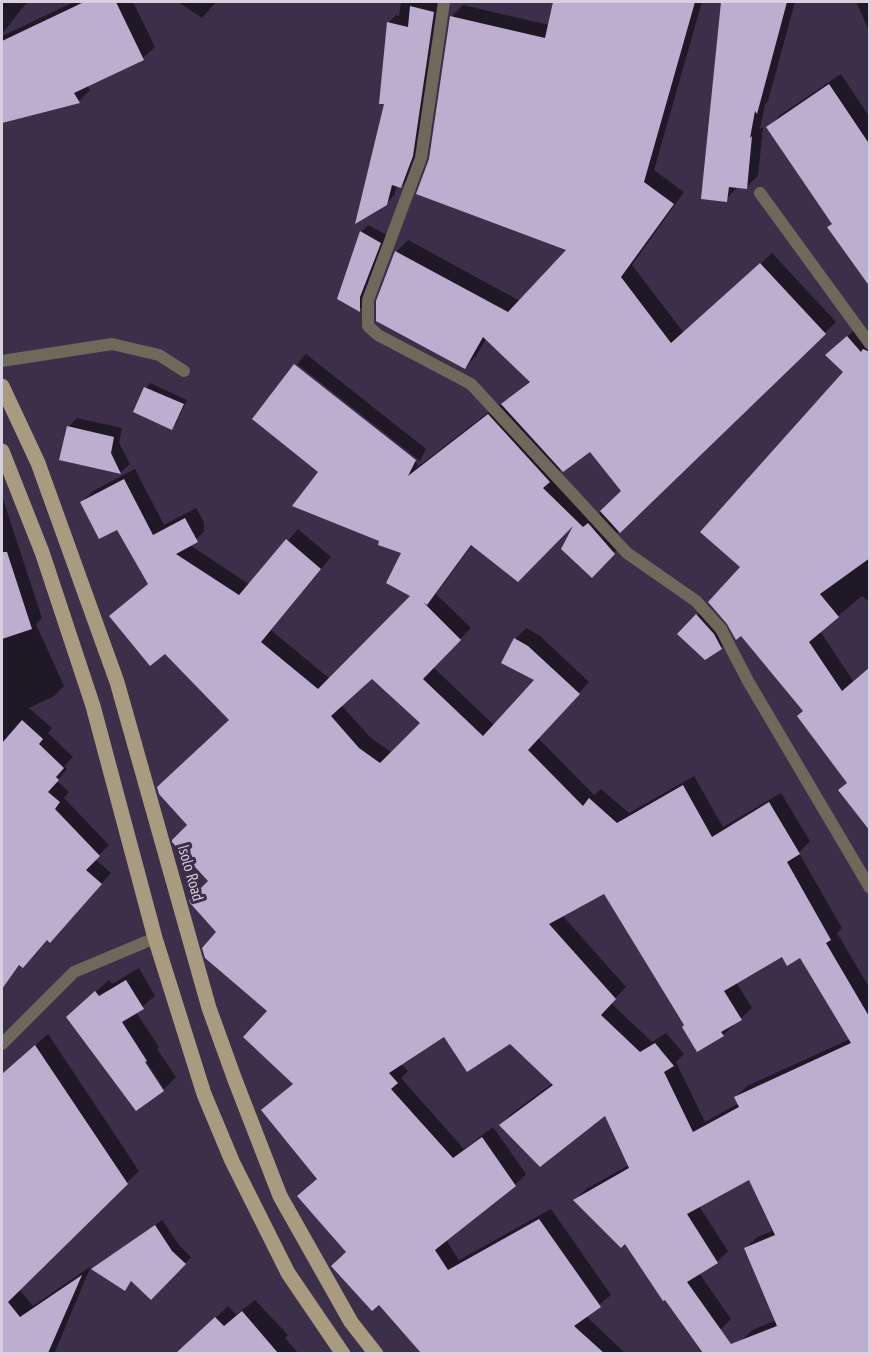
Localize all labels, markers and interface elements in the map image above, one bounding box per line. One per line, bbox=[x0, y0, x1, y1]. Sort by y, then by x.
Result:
street label: Isolo Road bbox=[173, 843, 207, 903]

